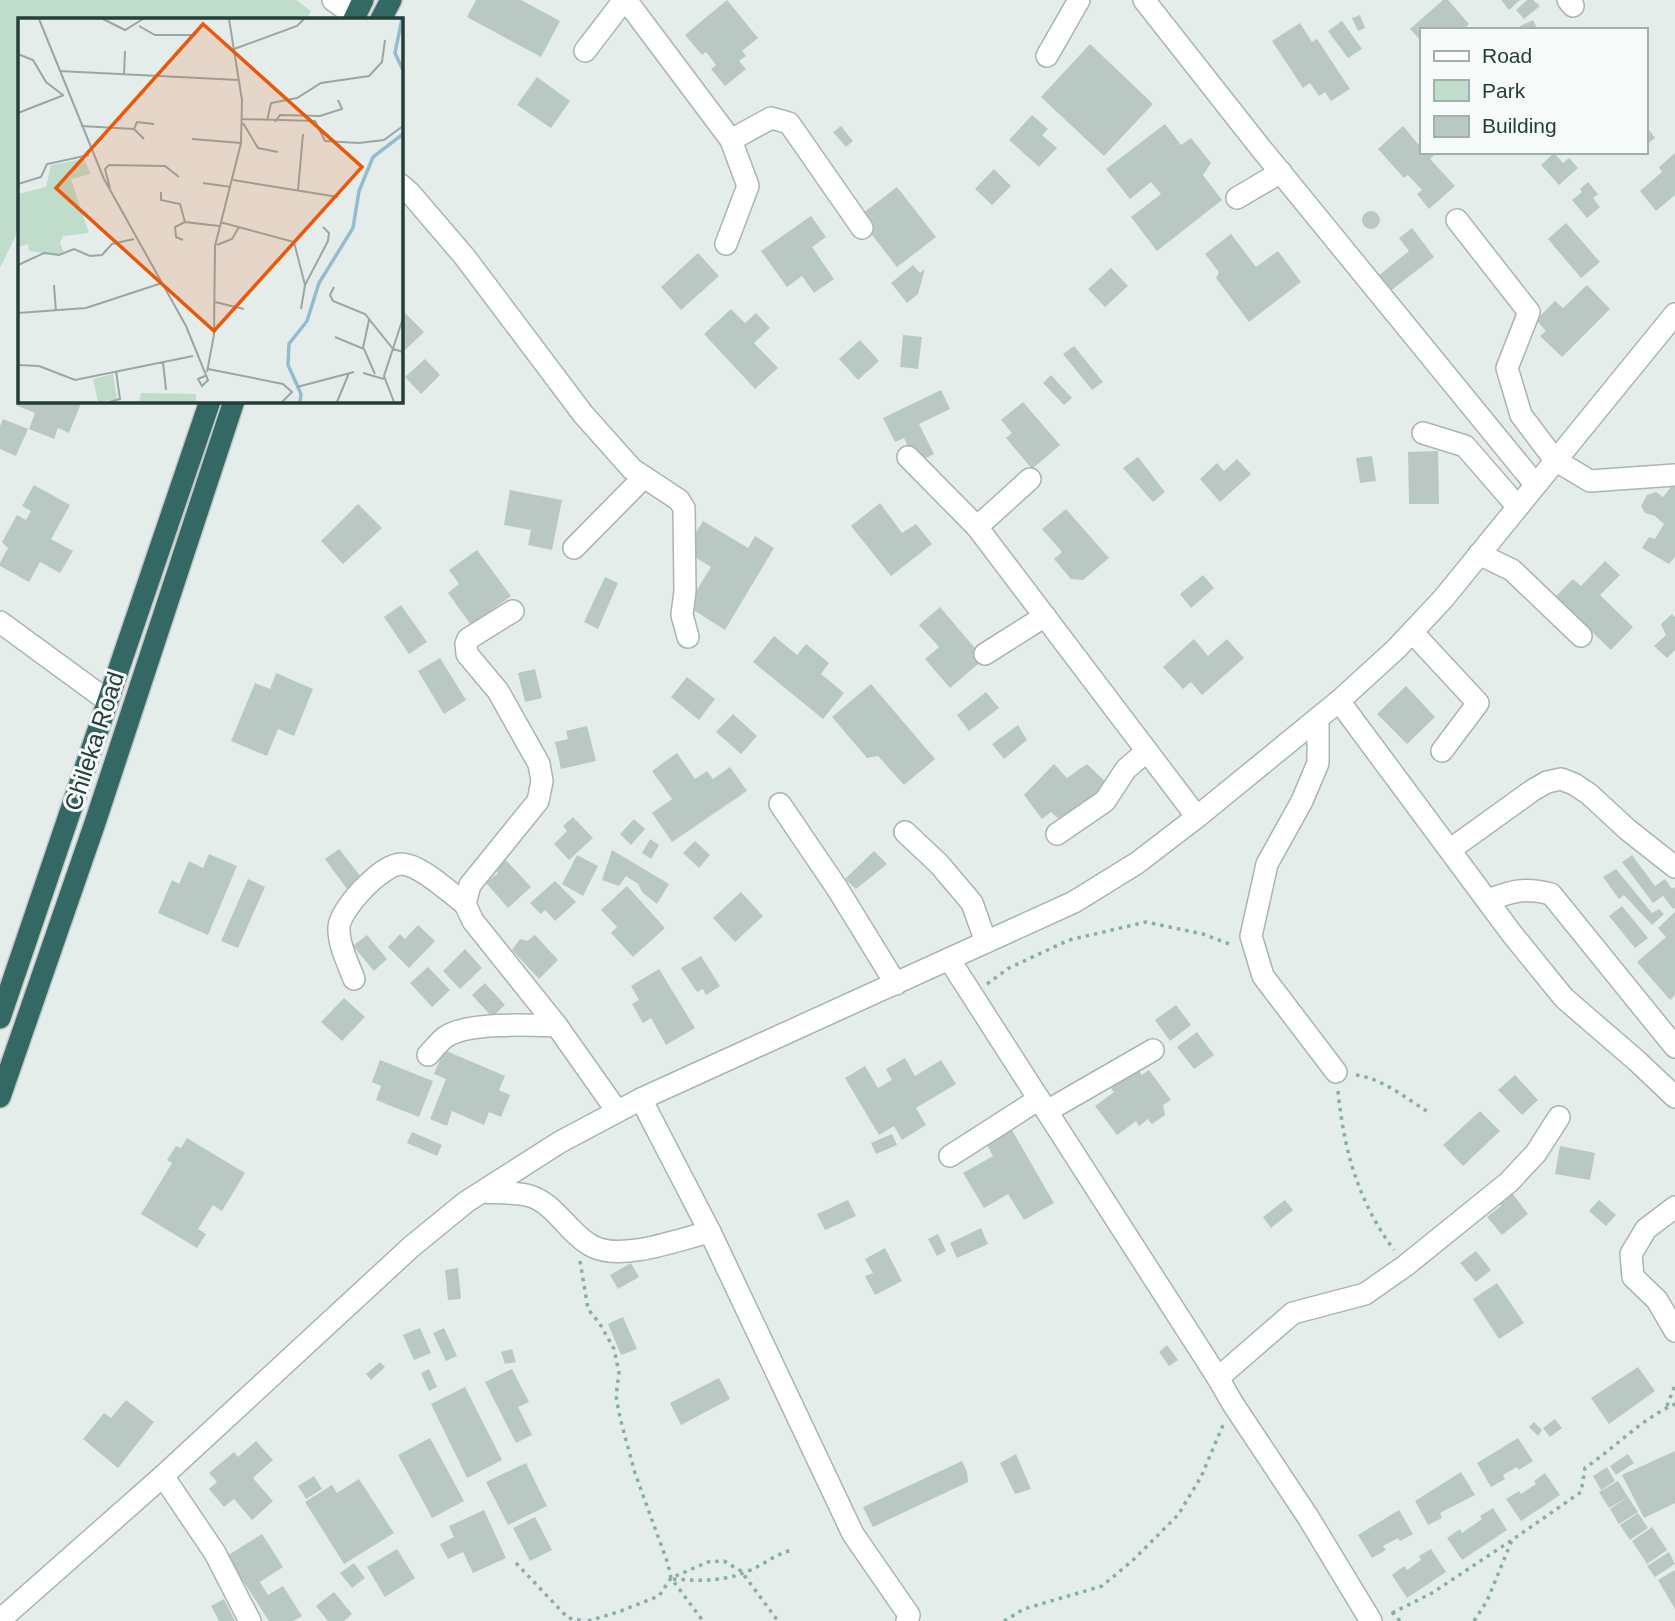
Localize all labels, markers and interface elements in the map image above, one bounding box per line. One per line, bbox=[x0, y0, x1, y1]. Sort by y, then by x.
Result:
inset map bbox=[18, 18, 402, 402]
legend bbox=[1420, 28, 1647, 154]
text: Road bbox=[1482, 44, 1532, 67]
text: Park bbox=[1482, 79, 1526, 102]
text: Building bbox=[1482, 114, 1557, 137]
street label: Chileka Road bbox=[59, 668, 129, 814]

